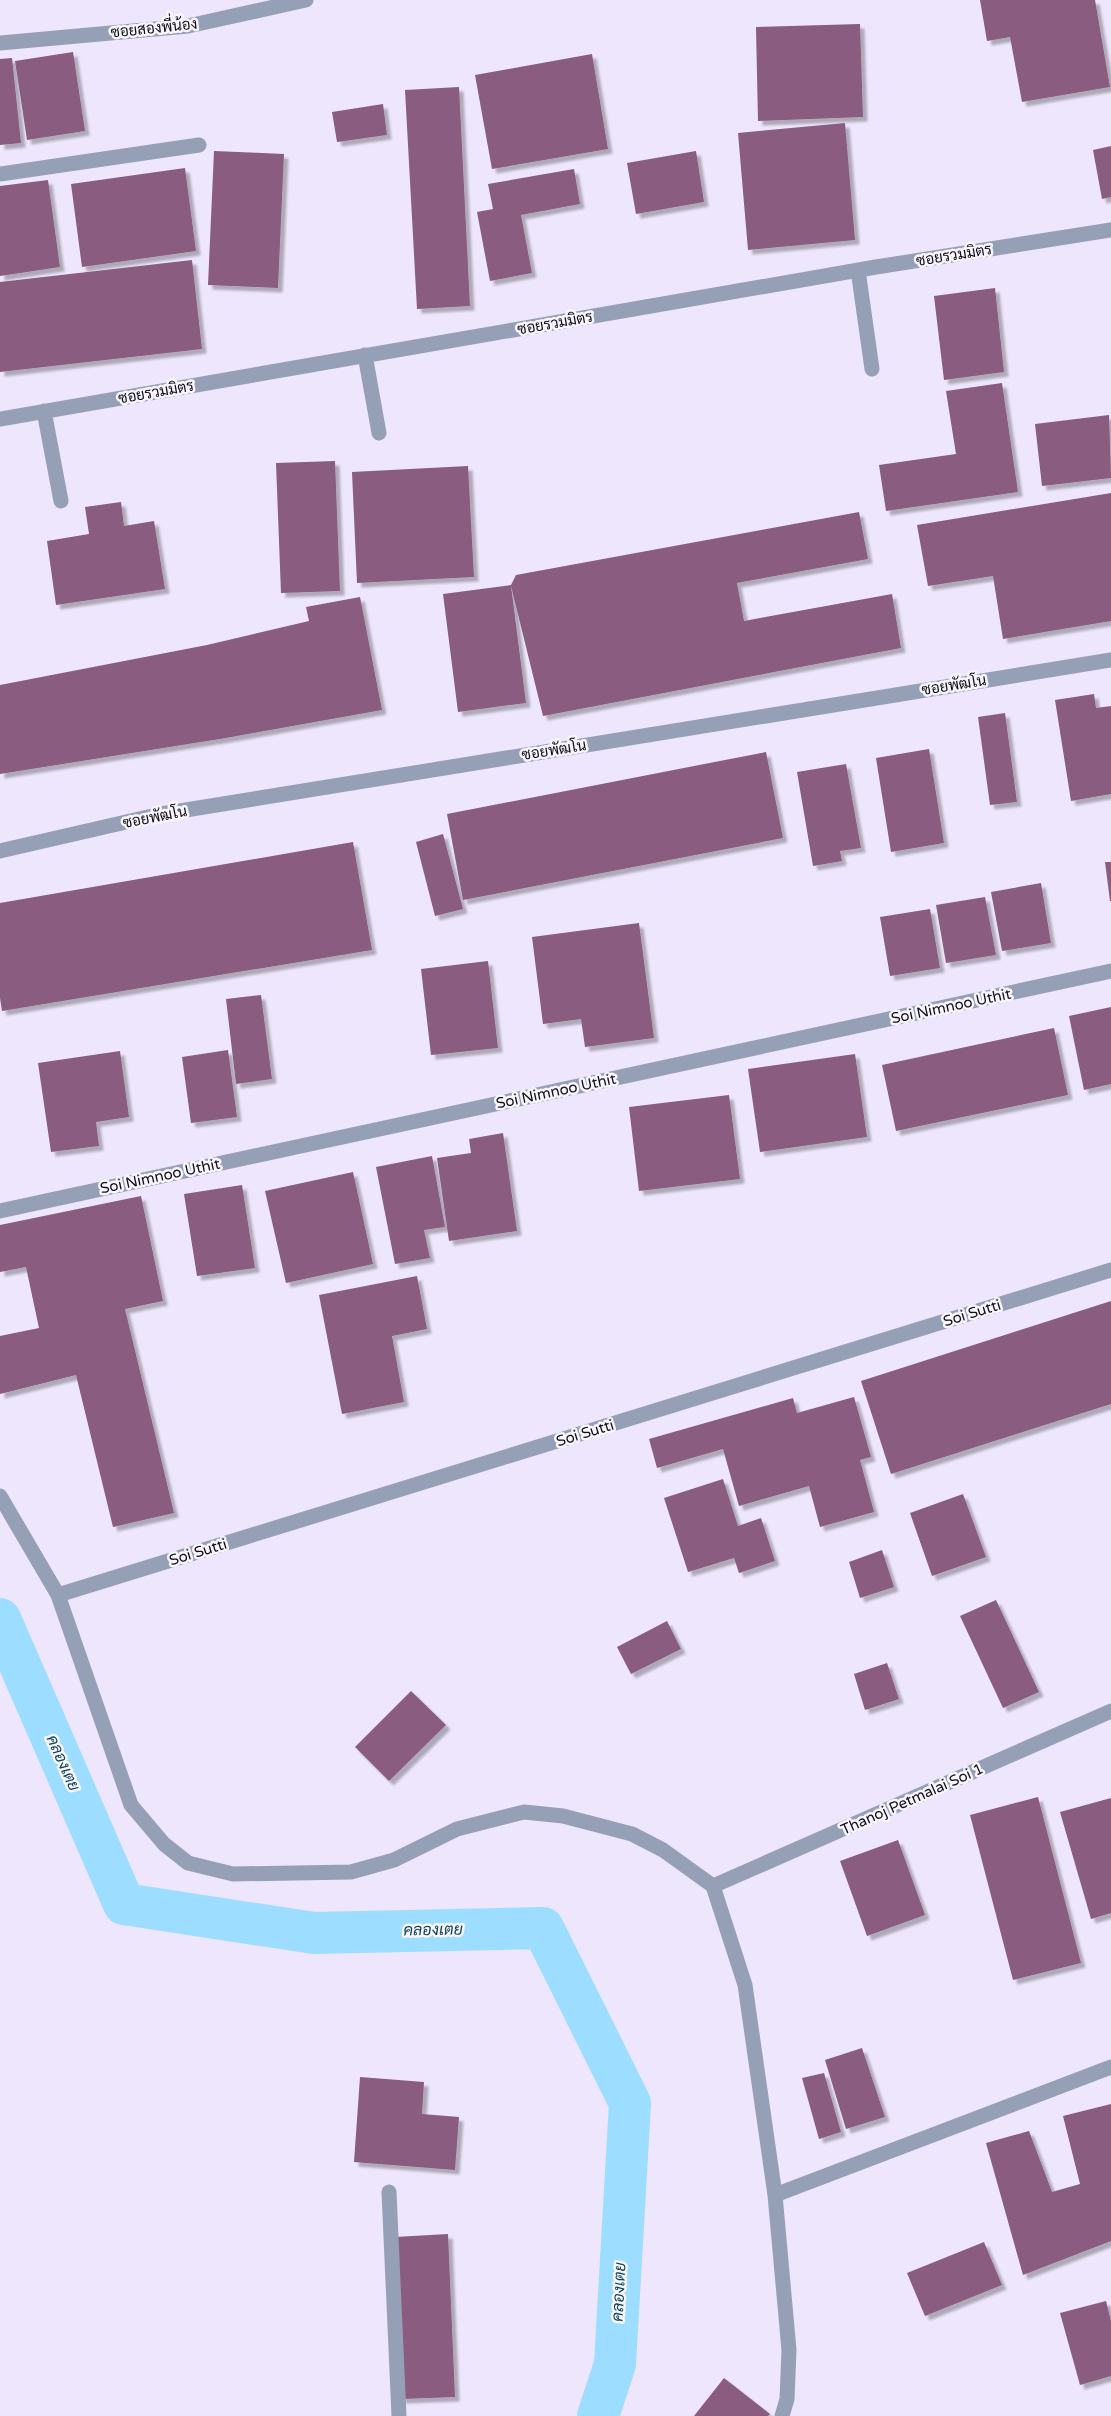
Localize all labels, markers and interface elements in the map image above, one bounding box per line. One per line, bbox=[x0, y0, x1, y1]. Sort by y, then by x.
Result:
street label: ซอยสองพี่น้อง bbox=[109, 9, 198, 41]
street label: ซอยรวมมิตร bbox=[915, 240, 993, 270]
street label: ซอยรวมมิตร bbox=[516, 308, 594, 338]
street label: ซอยรวมมิตร bbox=[117, 377, 195, 407]
street label: ซอยพัฒโน bbox=[920, 670, 988, 699]
street label: ซอยพัฒโน bbox=[520, 735, 588, 764]
street label: ซอยพัฒโน bbox=[121, 801, 189, 832]
street label: Soi Nimnoo Uthit bbox=[889, 984, 1013, 1028]
street label: Soi Nimnoo Uthit bbox=[494, 1069, 618, 1113]
street label: Soi Nimnoo Uthit bbox=[98, 1154, 222, 1198]
street label: Soi Sutti bbox=[941, 1296, 1003, 1330]
street label: Soi Sutti bbox=[554, 1416, 616, 1450]
street label: Soi Sutti bbox=[167, 1535, 229, 1569]
water label: คลองเตย bbox=[42, 1732, 84, 1794]
street label: Thanoj Petmalai Soi 1 bbox=[838, 1759, 986, 1839]
water label: คลองเตย bbox=[403, 1919, 463, 1941]
water label: คลองเตย bbox=[607, 2262, 631, 2322]

